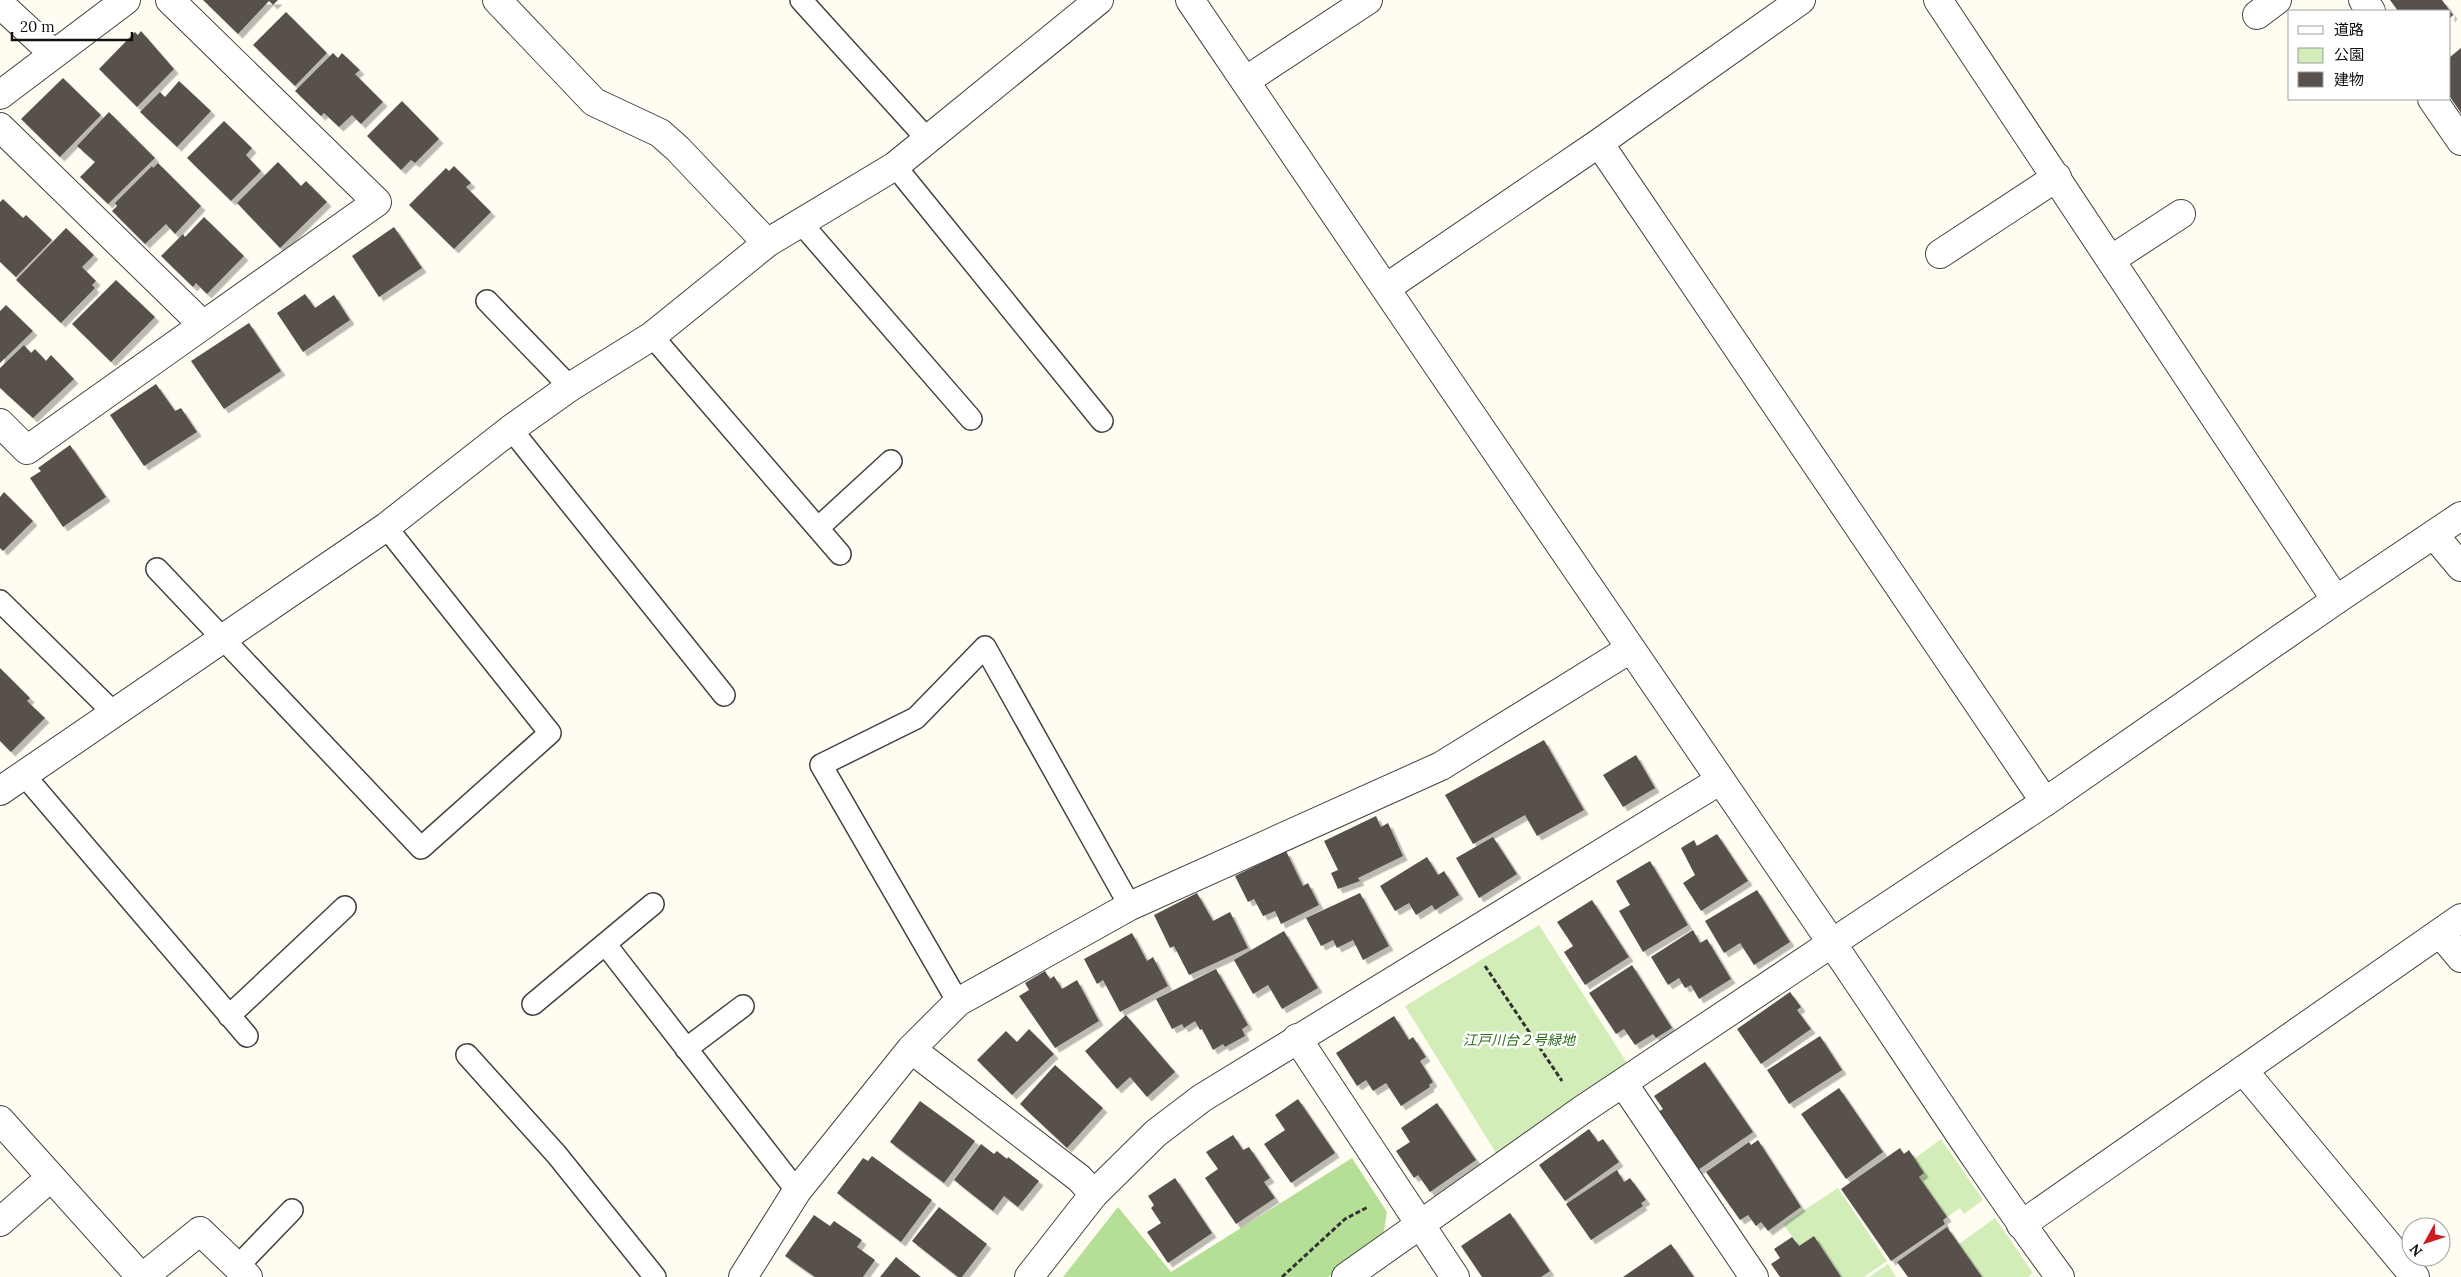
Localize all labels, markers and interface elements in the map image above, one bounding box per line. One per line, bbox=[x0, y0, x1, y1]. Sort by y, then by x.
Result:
scale bar bbox=[12, 10, 132, 42]
legend bbox=[2288, 10, 2451, 100]
text: 20 m bbox=[20, 17, 55, 36]
text: 道路 bbox=[2334, 20, 2364, 39]
text: 公園 bbox=[2334, 45, 2364, 64]
text: 建物 bbox=[2334, 70, 2364, 89]
park label: 江戸川台２号緑地 bbox=[1463, 1031, 1577, 1049]
north arrow bbox=[2401, 1217, 2451, 1267]
text: N bbox=[2406, 1240, 2426, 1260]

